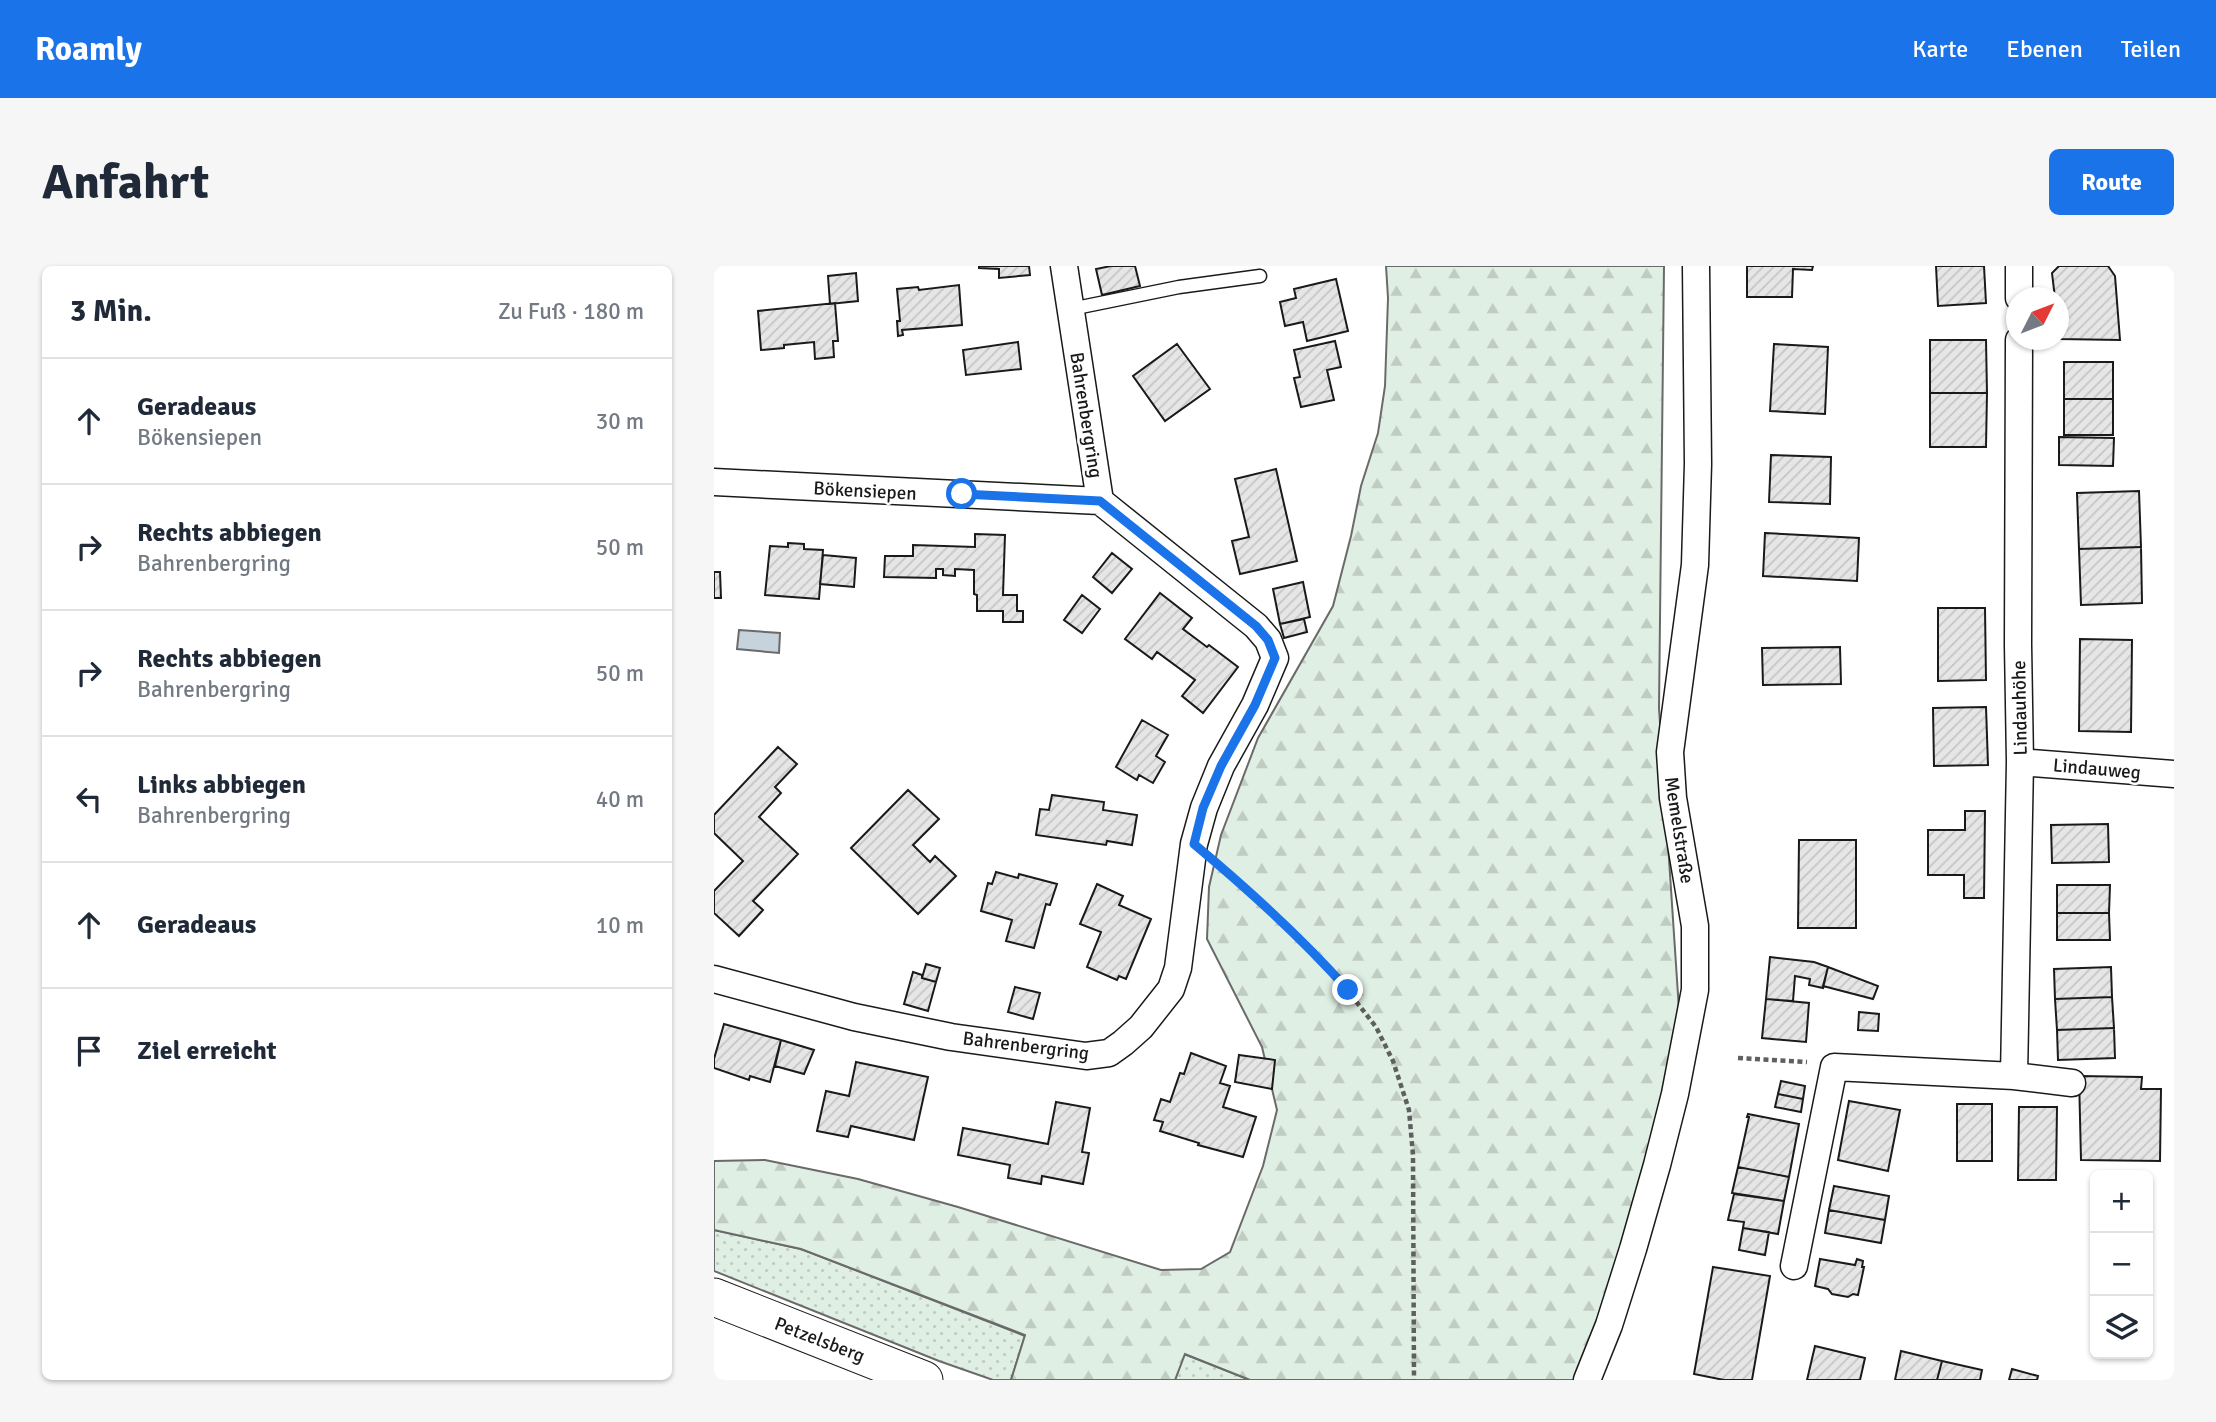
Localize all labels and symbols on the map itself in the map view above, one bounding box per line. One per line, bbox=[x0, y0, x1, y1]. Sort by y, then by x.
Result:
north arrow bbox=[2006, 287, 2069, 350]
street label: Bahrenbergring bbox=[1064, 350, 1108, 480]
street label: Bökensiepen bbox=[813, 476, 917, 506]
route start bbox=[946, 478, 977, 509]
street label: Lindauhöhe bbox=[2007, 660, 2033, 756]
street label: Lindauweg bbox=[2052, 753, 2142, 785]
street label: Memelstraße bbox=[1659, 775, 1699, 885]
route end bbox=[1332, 974, 1363, 1005]
street label: Bahrenbergring bbox=[961, 1026, 1090, 1066]
street label: Petzelsberg bbox=[771, 1312, 868, 1368]

